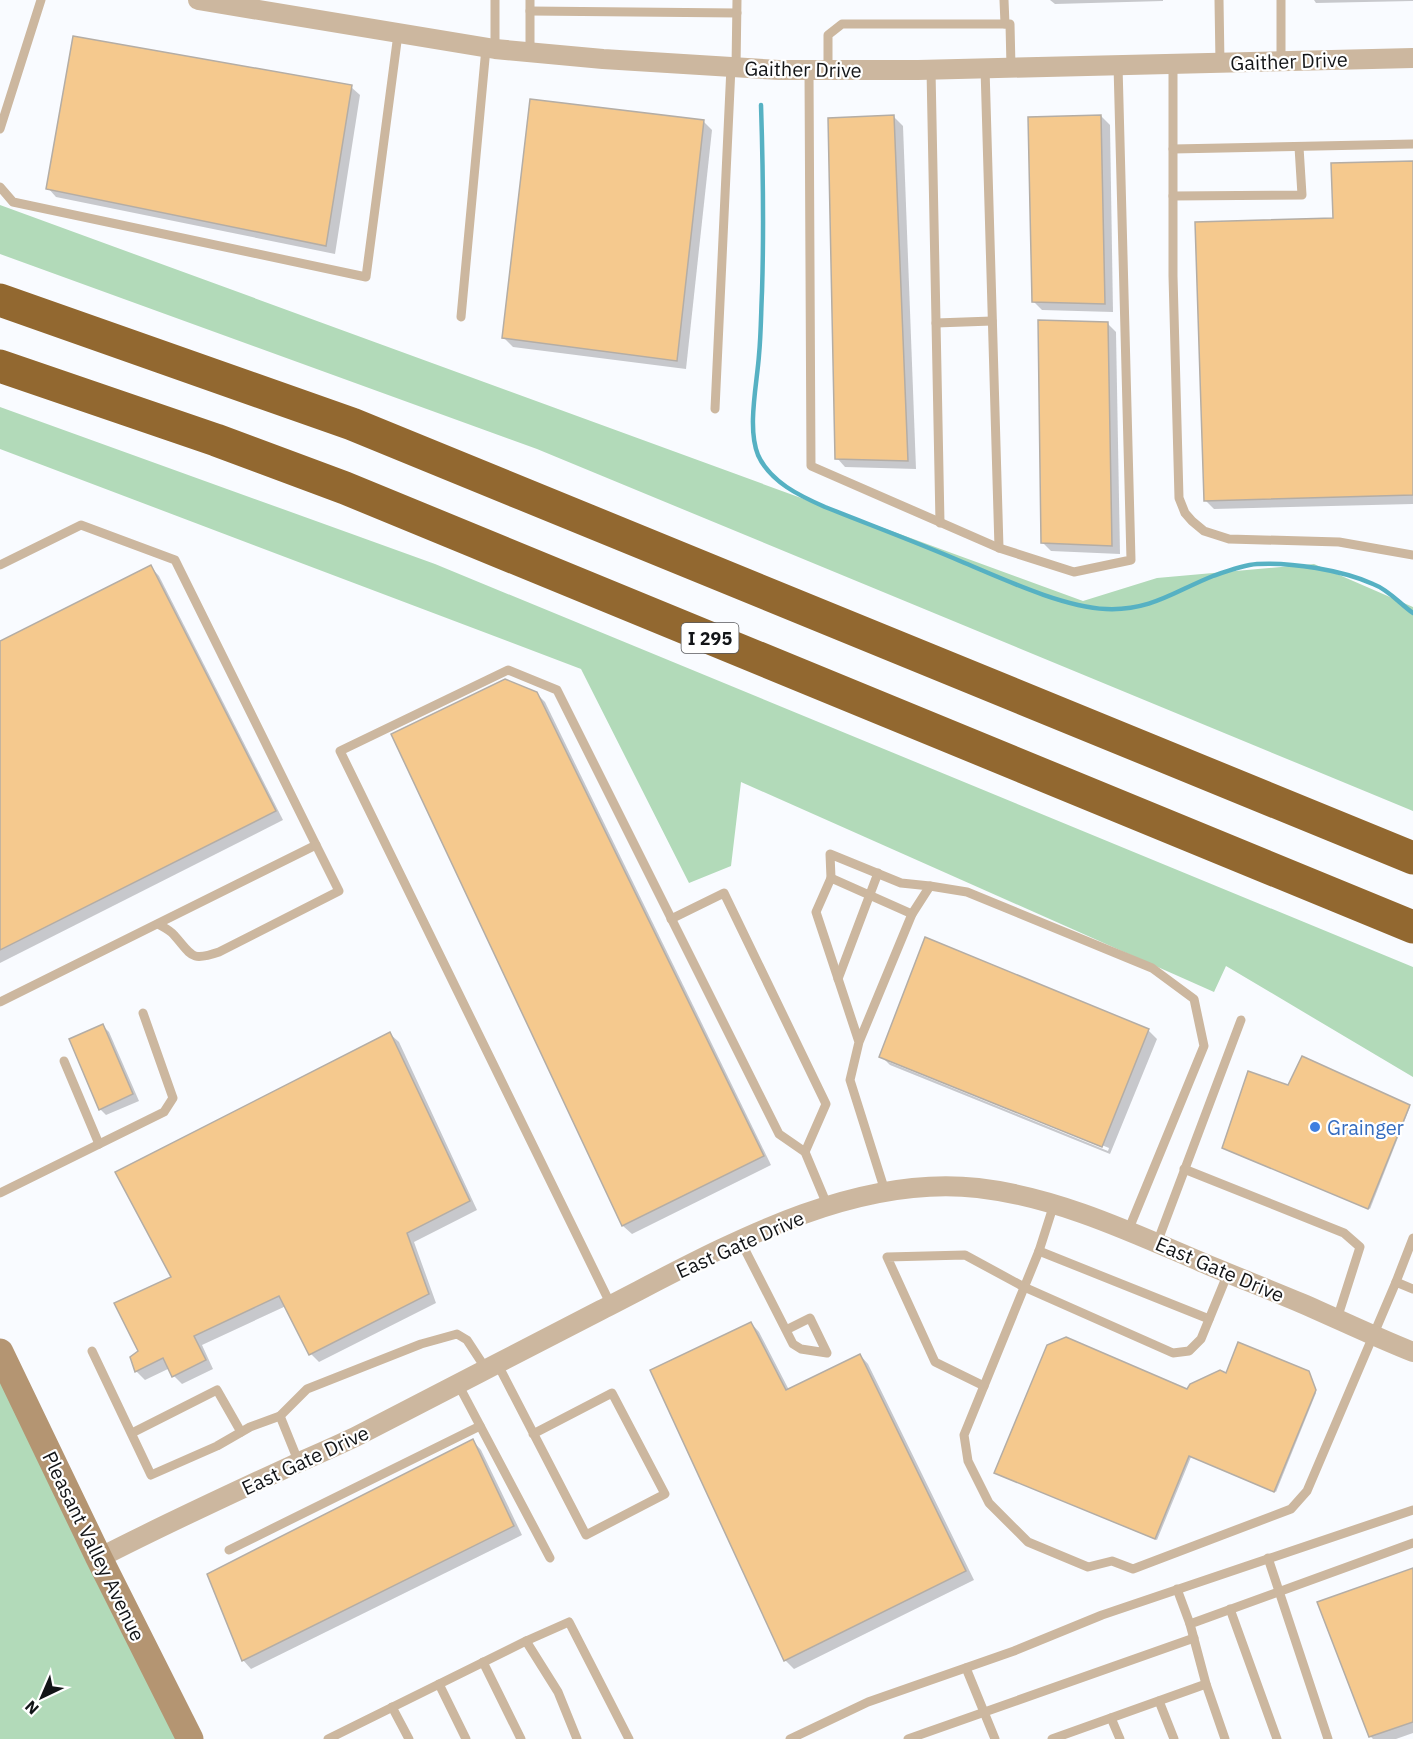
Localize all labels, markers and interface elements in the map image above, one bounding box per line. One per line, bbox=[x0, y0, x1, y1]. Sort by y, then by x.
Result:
street label: Gaither Drive bbox=[1230, 45, 1348, 77]
street label: Gaither Drive bbox=[744, 54, 862, 84]
road number: I 295 bbox=[682, 623, 738, 653]
place label: Grainger bbox=[1327, 1114, 1404, 1141]
marker: Grainger bbox=[1308, 1120, 1322, 1134]
street label: East Gate Drive bbox=[672, 1204, 808, 1284]
street label: East Gate Drive bbox=[1152, 1230, 1288, 1308]
street label: East Gate Drive bbox=[237, 1419, 373, 1501]
street label: Pleasant Valley Avenue bbox=[36, 1447, 152, 1645]
north arrow bbox=[12, 1667, 72, 1727]
text: N bbox=[20, 1697, 43, 1719]

